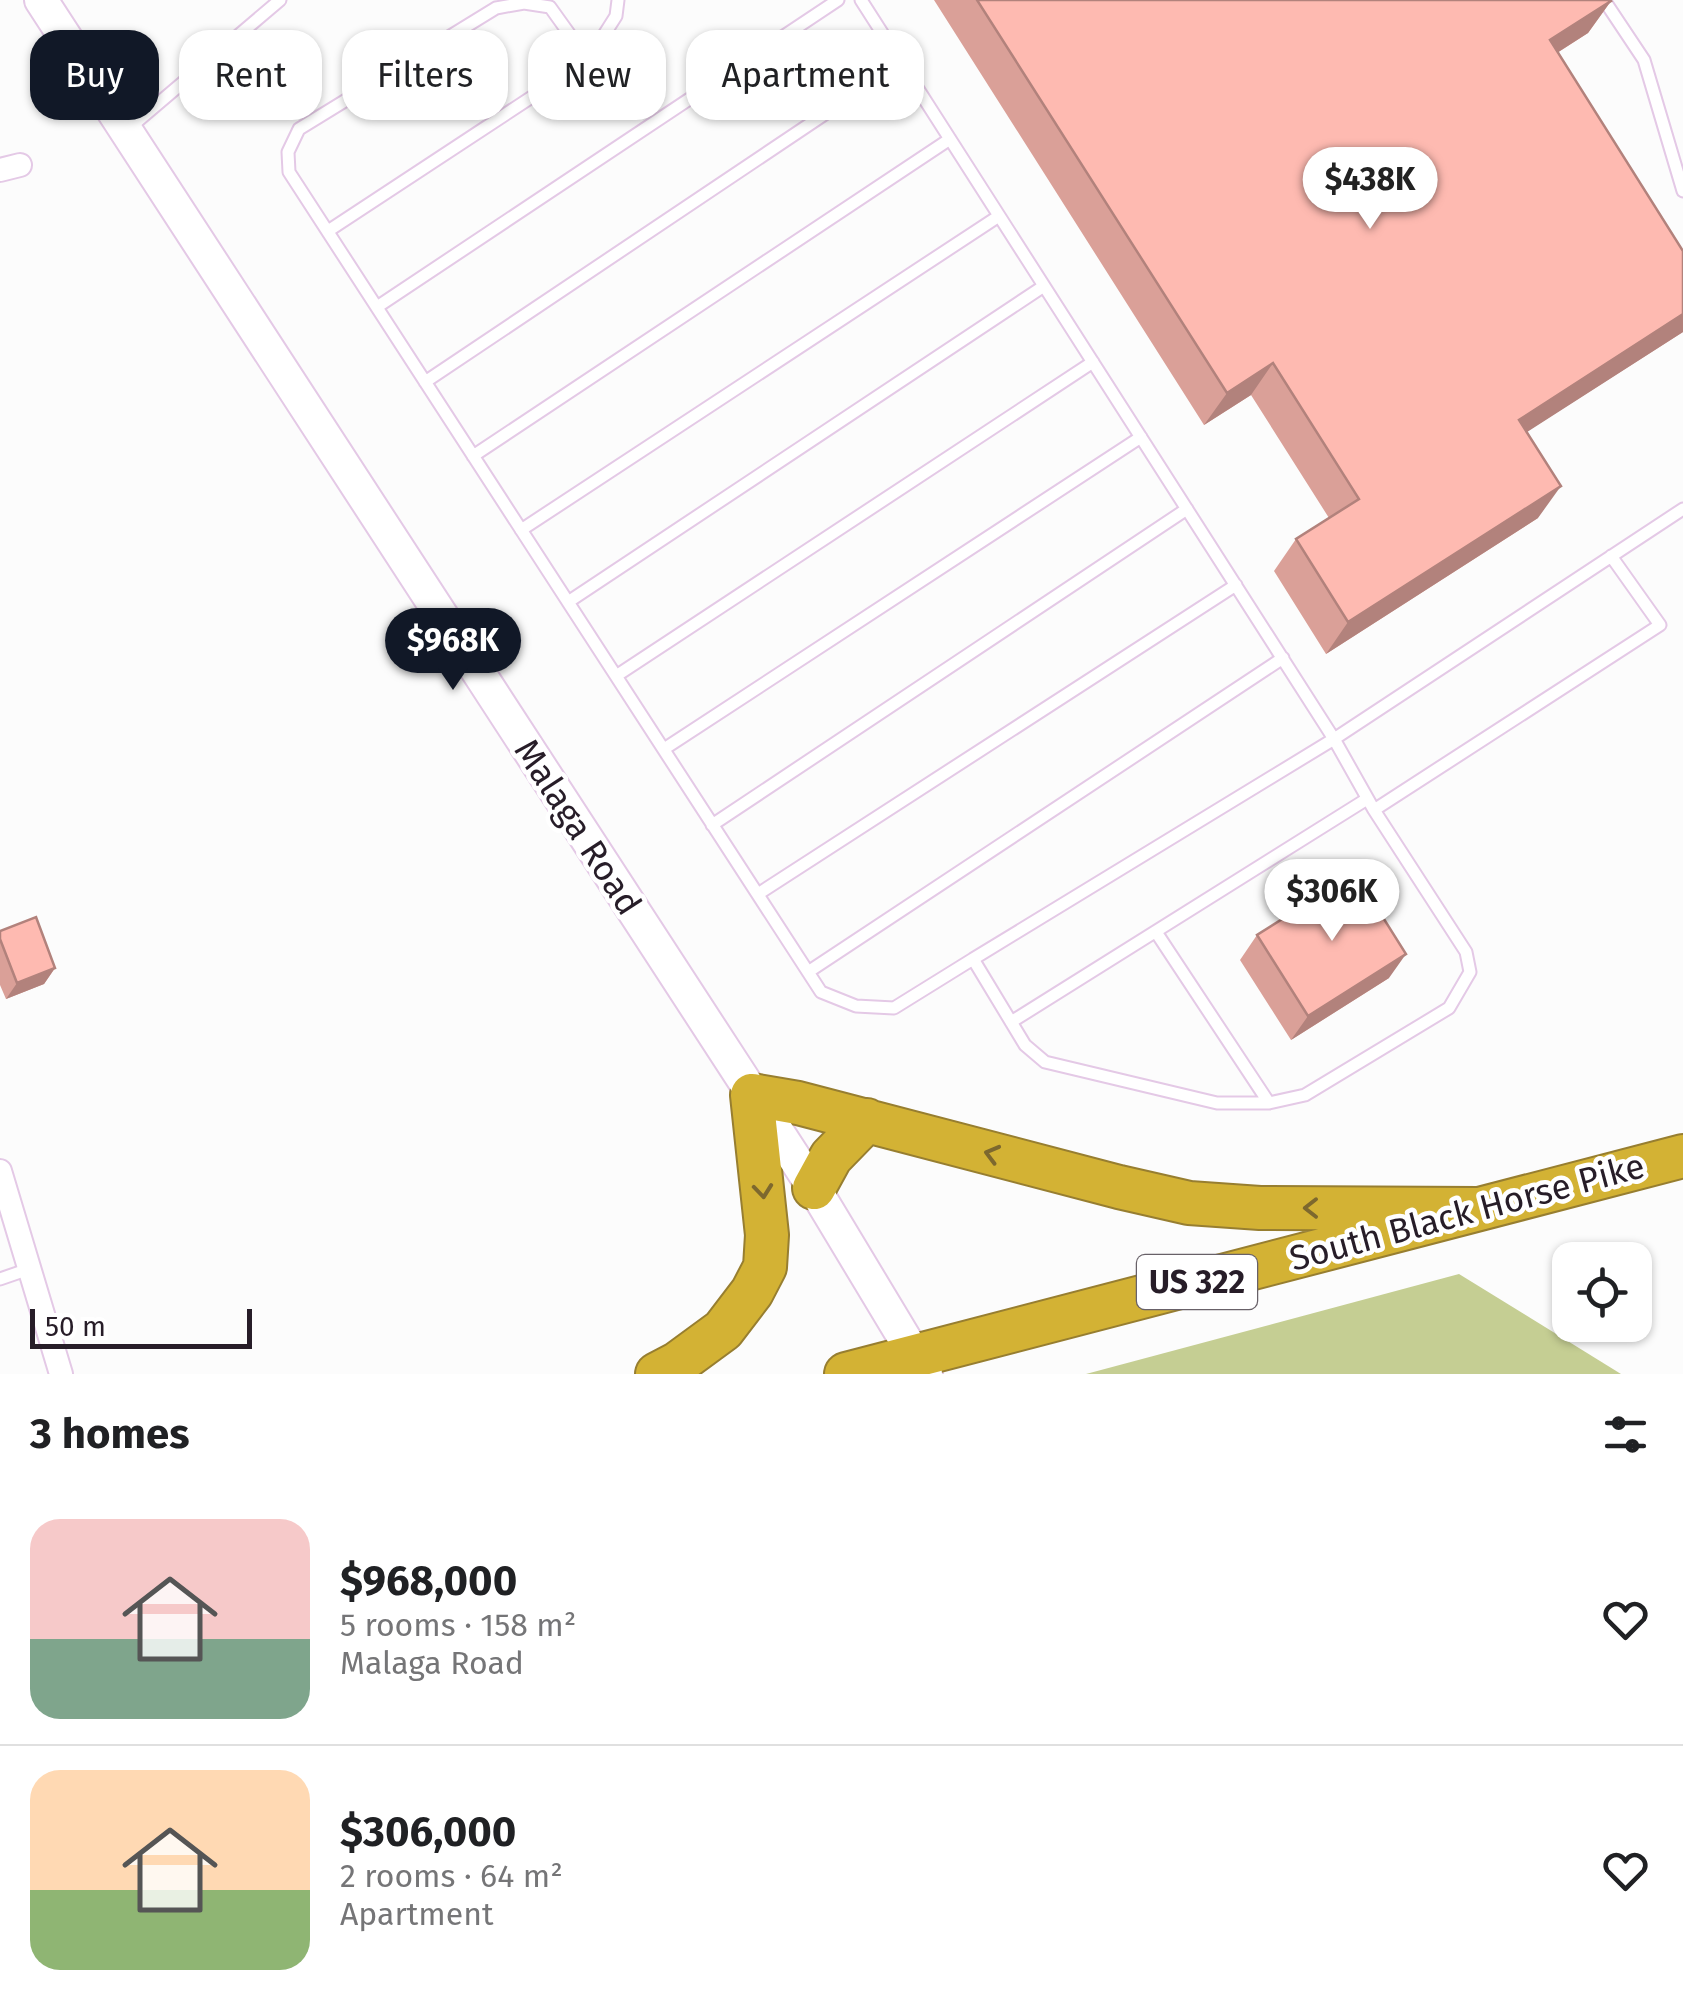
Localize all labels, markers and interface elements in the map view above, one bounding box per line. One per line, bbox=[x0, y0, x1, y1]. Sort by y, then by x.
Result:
chip: Buy bbox=[30, 30, 159, 120]
chip: Rent bbox=[179, 30, 322, 120]
chip: Filters bbox=[342, 30, 508, 120]
chip: New bbox=[528, 30, 666, 120]
chip: Apartment bbox=[686, 30, 924, 120]
pin: $438K bbox=[1300, 147, 1440, 232]
text: $438K bbox=[1325, 160, 1415, 198]
pin: $968K bbox=[383, 608, 523, 693]
text: $968K bbox=[407, 621, 499, 659]
street label: Malaga Road bbox=[506, 731, 650, 923]
pin: $306K bbox=[1262, 859, 1402, 944]
text: $306K bbox=[1286, 872, 1378, 910]
street label: South Black Horse Pike bbox=[1285, 1144, 1649, 1280]
one-way arrow bbox=[984, 1145, 1001, 1166]
one-way arrow bbox=[752, 1184, 773, 1200]
one-way arrow bbox=[1302, 1197, 1318, 1219]
map controls bbox=[1552, 1242, 1652, 1342]
button: locate bbox=[1552, 1242, 1652, 1342]
road number: US 322 bbox=[1137, 1255, 1257, 1309]
scale bar bbox=[30, 1304, 252, 1348]
text: 50 m bbox=[45, 1310, 106, 1343]
icon: filters bbox=[1598, 1407, 1653, 1462]
text: 3 homes bbox=[30, 1409, 190, 1459]
text: $968,000 bbox=[340, 1556, 517, 1606]
icon: home bbox=[110, 1559, 230, 1679]
icon: heart bbox=[1598, 1592, 1653, 1647]
text: 5 rooms · 158 m² bbox=[340, 1606, 576, 1644]
text: Malaga Road bbox=[340, 1644, 524, 1682]
text: $306,000 bbox=[340, 1807, 516, 1857]
icon: home bbox=[110, 1810, 230, 1930]
icon: heart bbox=[1598, 1843, 1653, 1898]
text: 2 rooms · 64 m² bbox=[340, 1857, 563, 1895]
text: Apartment bbox=[340, 1895, 494, 1933]

